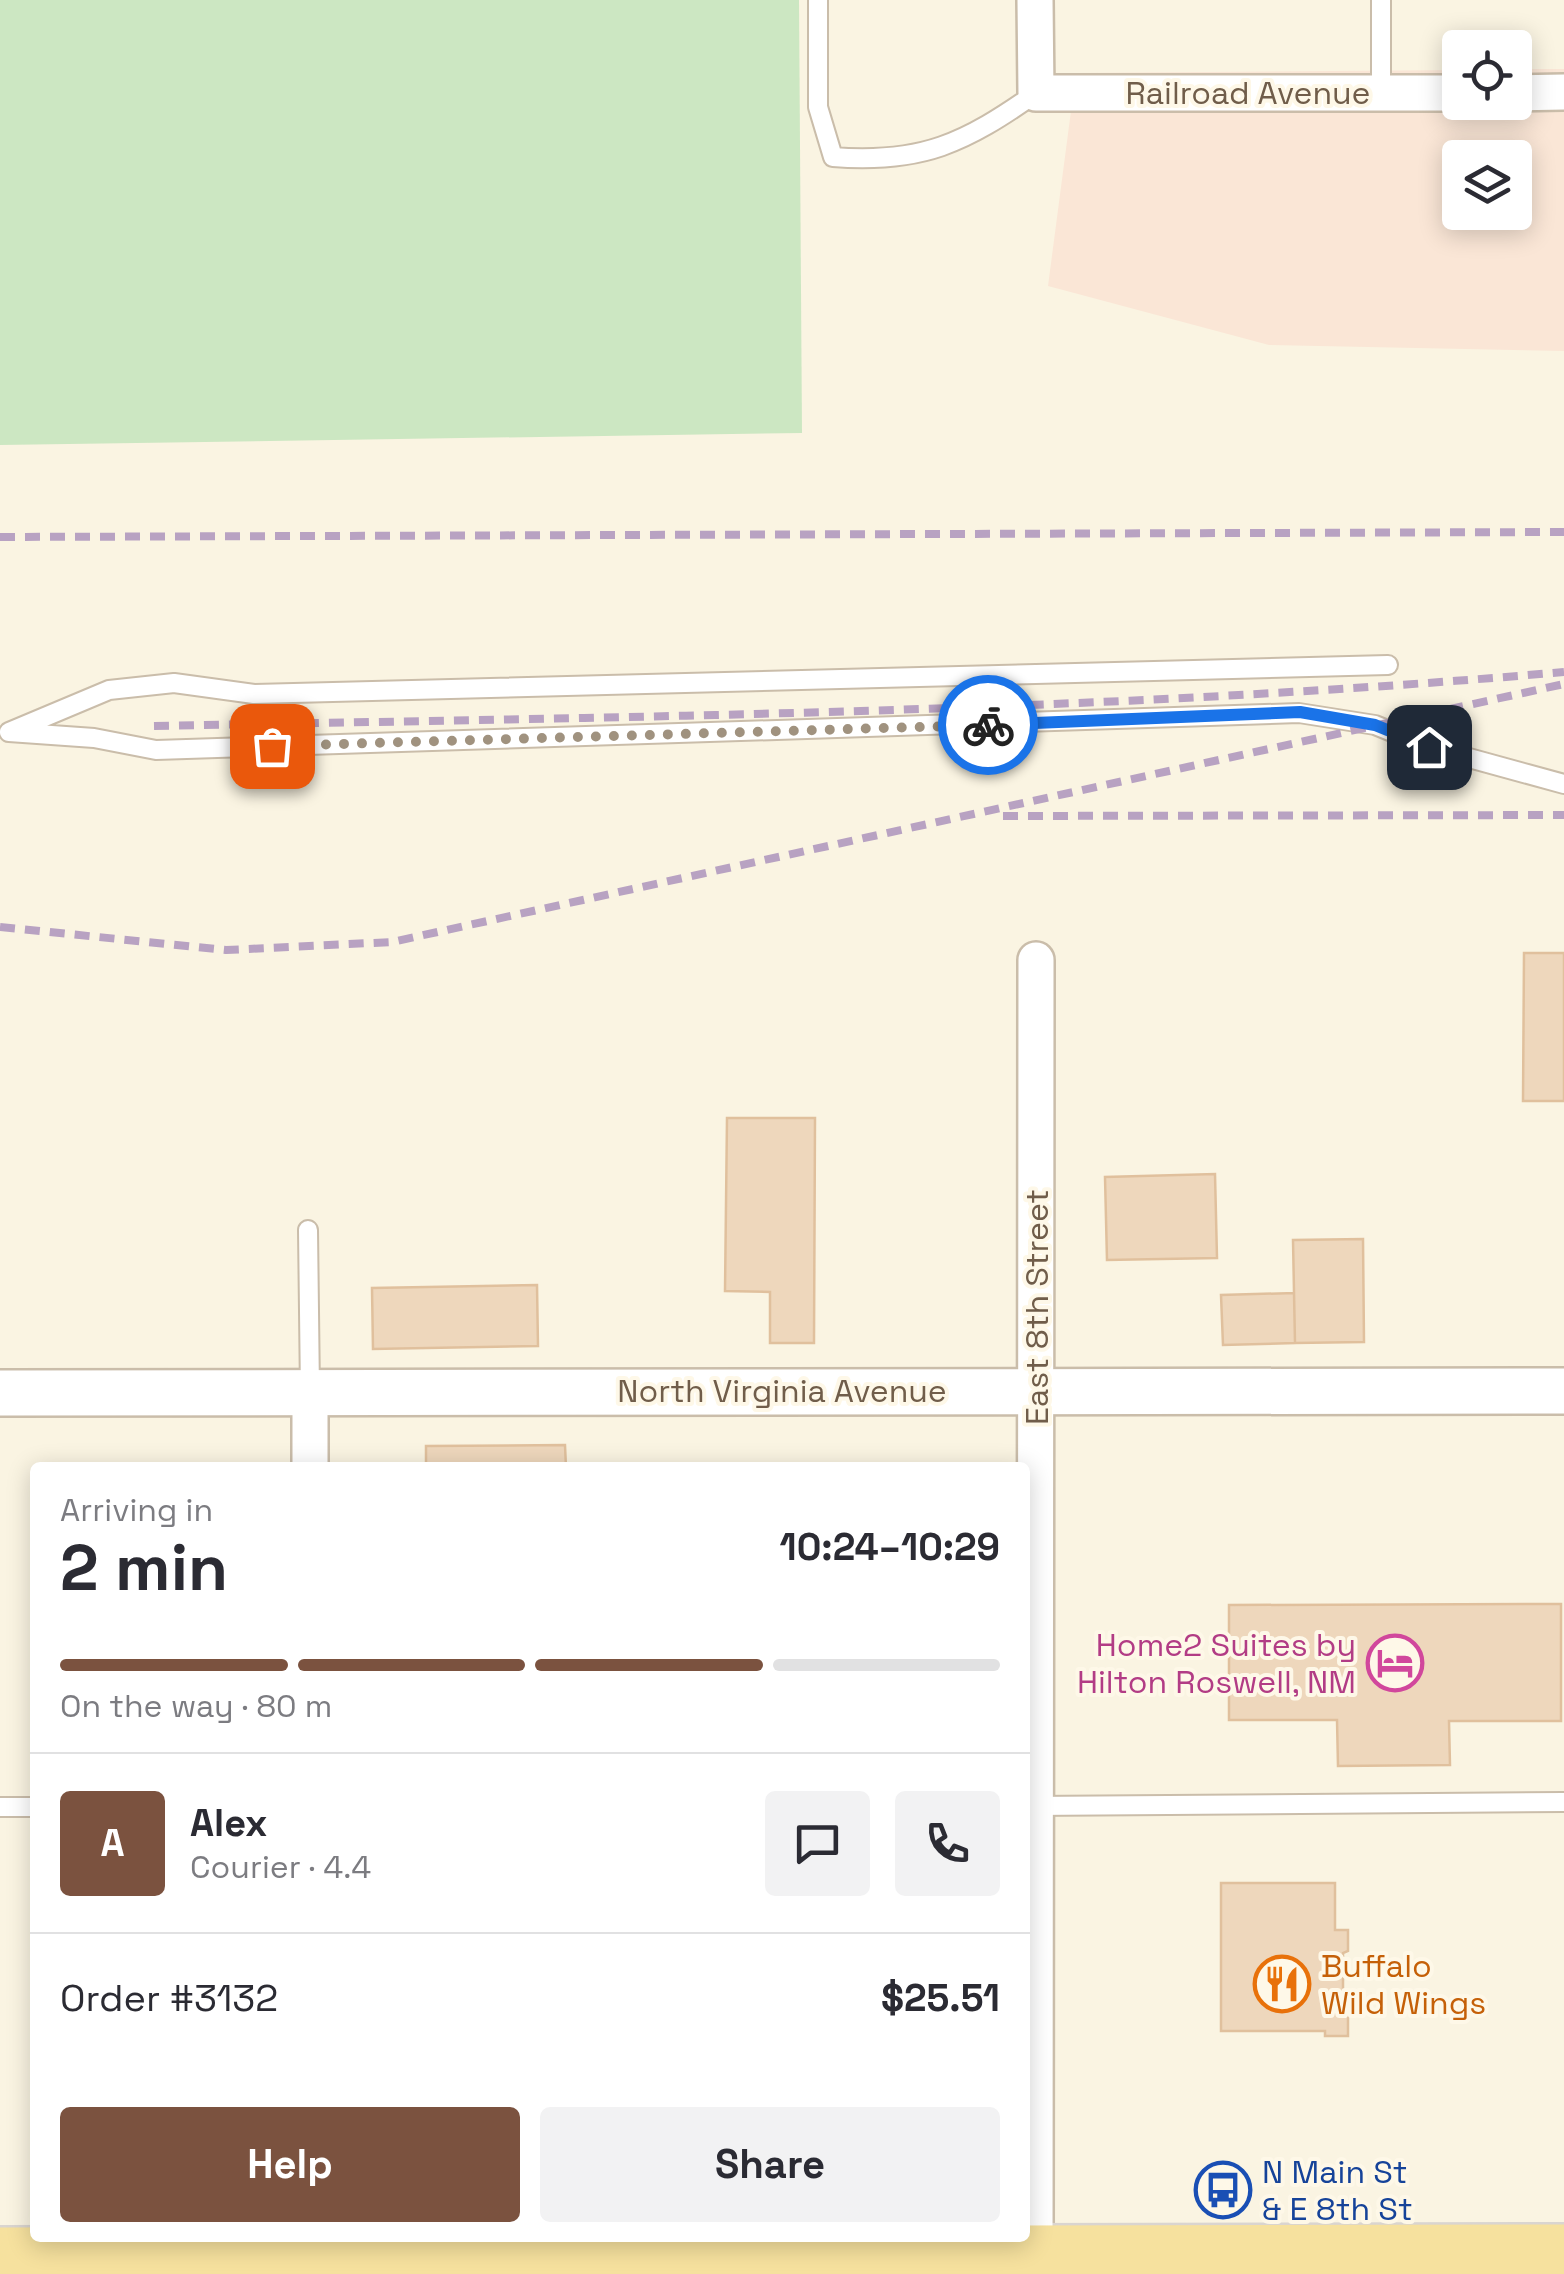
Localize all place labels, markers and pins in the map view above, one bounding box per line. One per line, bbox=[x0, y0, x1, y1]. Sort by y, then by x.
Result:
pin bbox=[230, 704, 315, 789]
pin bbox=[1387, 705, 1472, 790]
place label: Home2 Suites by Hilton Roswell, NM bbox=[1077, 1625, 1356, 1702]
hotel icon: Home2 Suites by Hilton Roswell, NM bbox=[1365, 1633, 1425, 1693]
place label: Buffalo Wild Wings bbox=[1321, 1946, 1486, 2023]
restaurant icon: Buffalo Wild Wings bbox=[1252, 1954, 1312, 2014]
place label: N Main St & E 8th St bbox=[1262, 2152, 1413, 2229]
bus stop icon: N Main St & E 8th St bbox=[1193, 2160, 1253, 2220]

